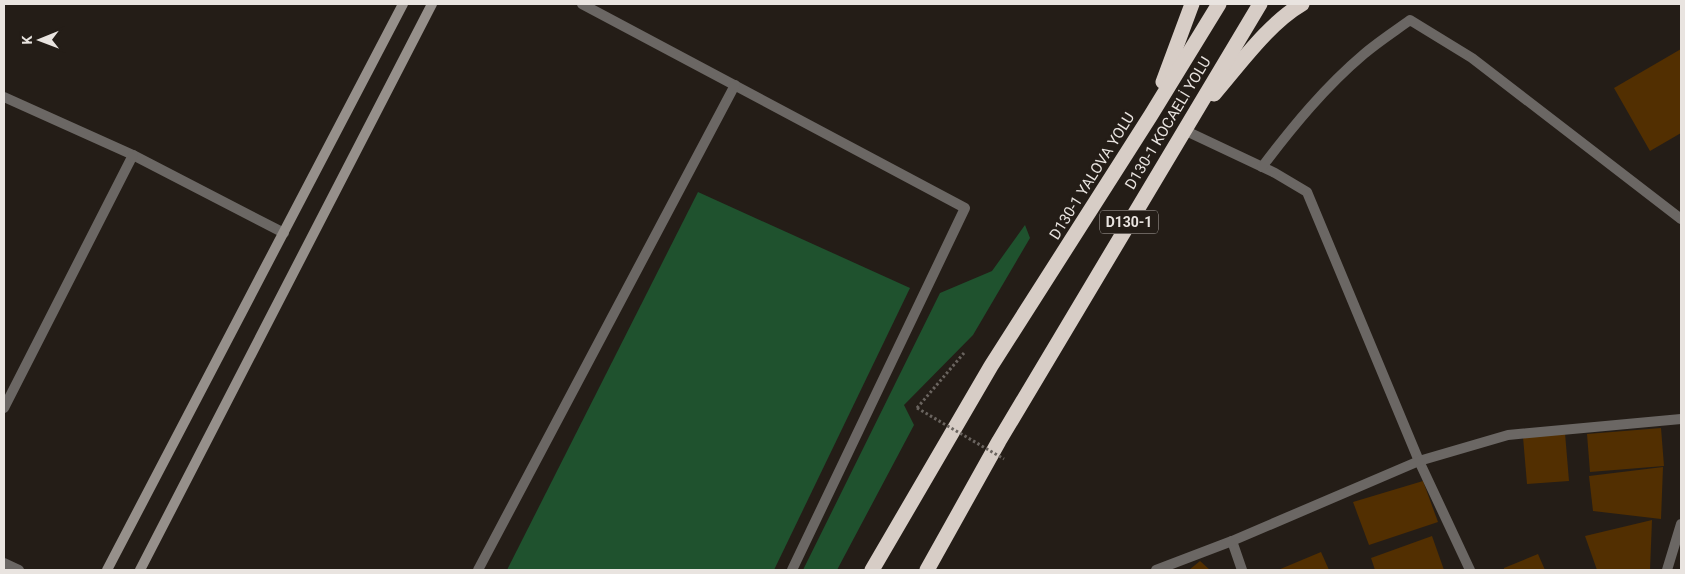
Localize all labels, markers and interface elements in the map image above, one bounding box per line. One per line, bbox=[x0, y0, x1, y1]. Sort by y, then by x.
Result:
north arrow bbox=[15, 15, 65, 65]
text: K bbox=[19, 36, 35, 45]
street label: D130-1 KOCAELİ YOLU bbox=[1121, 53, 1215, 193]
street label: D130-1 YALOVA YOLU bbox=[1046, 109, 1138, 243]
road number: D130-1 bbox=[1100, 210, 1158, 233]

